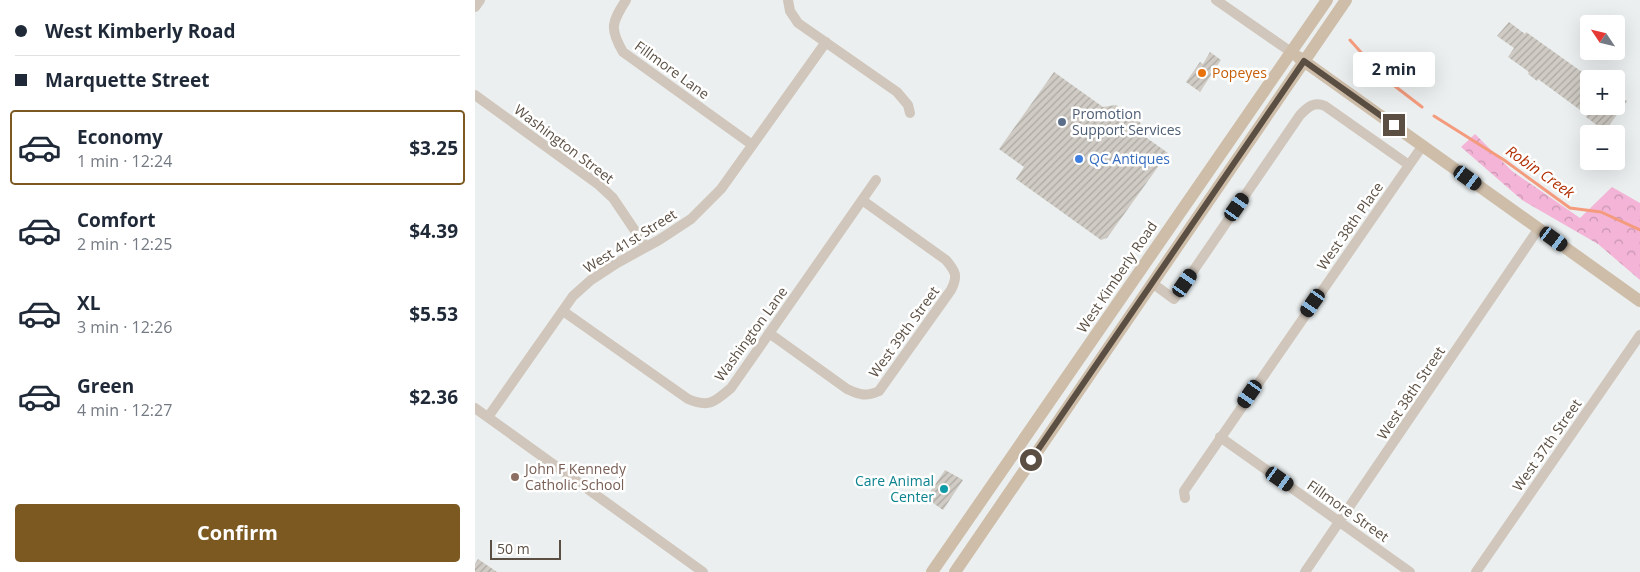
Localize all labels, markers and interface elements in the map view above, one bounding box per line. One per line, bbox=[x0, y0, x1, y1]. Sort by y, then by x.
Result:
north arrow bbox=[1580, 15, 1625, 60]
map controls bbox=[1580, 15, 1625, 170]
text: West Kimberly Road bbox=[45, 18, 236, 44]
street label: Fillmore Lane bbox=[631, 36, 714, 103]
callout: 2 min bbox=[1353, 52, 1435, 88]
text: 2 min bbox=[1372, 58, 1416, 80]
place label: Popeyes bbox=[1212, 63, 1267, 82]
text: Marquette Street bbox=[45, 67, 209, 93]
marker: Popeyes bbox=[1196, 67, 1208, 79]
button: + bbox=[1580, 70, 1625, 115]
street label: Washington Street bbox=[510, 100, 618, 187]
place label: Promotion Support Services bbox=[1072, 104, 1182, 139]
route end bbox=[1383, 114, 1405, 136]
marker: Promotion Support Services bbox=[1056, 116, 1068, 128]
text: Economy bbox=[77, 124, 163, 150]
icon: car bbox=[17, 125, 62, 170]
button: − bbox=[1580, 125, 1625, 170]
text: $3.25 bbox=[409, 135, 458, 161]
water label: Robin Creek bbox=[1502, 140, 1579, 202]
place label: QC Antiques bbox=[1089, 149, 1170, 168]
text: 1 min · 12:24 bbox=[77, 150, 172, 172]
marker: QC Antiques bbox=[1073, 153, 1085, 165]
car bbox=[1451, 163, 1484, 193]
street label: West 38th Place bbox=[1312, 178, 1387, 274]
car bbox=[1222, 190, 1251, 224]
street label: West 41st Street bbox=[580, 204, 680, 277]
text: Comfort bbox=[77, 207, 156, 233]
icon: car bbox=[17, 208, 62, 253]
street label: West Kimberly Road bbox=[1072, 217, 1161, 336]
text: $4.39 bbox=[409, 218, 458, 244]
car bbox=[1537, 224, 1570, 254]
text: 2 min · 12:25 bbox=[77, 233, 172, 255]
car bbox=[1170, 266, 1199, 300]
street label: Washington Lane bbox=[710, 282, 792, 385]
street label: West 39th Street bbox=[864, 282, 943, 381]
car bbox=[1298, 286, 1327, 320]
text: XL bbox=[77, 290, 100, 316]
icon: car bbox=[17, 291, 62, 336]
text: $5.53 bbox=[409, 301, 458, 327]
text: 3 min · 12:26 bbox=[77, 316, 172, 338]
street label: West 38th Street bbox=[1372, 342, 1449, 443]
text: Green bbox=[77, 373, 134, 399]
icon: car bbox=[17, 374, 62, 419]
car bbox=[1235, 377, 1264, 411]
text: $2.36 bbox=[409, 384, 458, 410]
street label: West 37th Street bbox=[1508, 395, 1585, 495]
text: 4 min · 12:27 bbox=[77, 399, 172, 421]
route start bbox=[1020, 449, 1042, 471]
place label: John F Kennedy Catholic School bbox=[523, 459, 627, 494]
car bbox=[1263, 464, 1296, 494]
marker: John F Kennedy Catholic School bbox=[509, 471, 521, 483]
place label: Care Animal Center bbox=[855, 471, 934, 506]
street label: Fillmore Street bbox=[1304, 475, 1393, 546]
marker: Care Animal Center bbox=[938, 483, 950, 495]
button: Confirm bbox=[15, 504, 460, 562]
scale bar bbox=[490, 537, 561, 560]
text: 50 m bbox=[497, 539, 530, 558]

